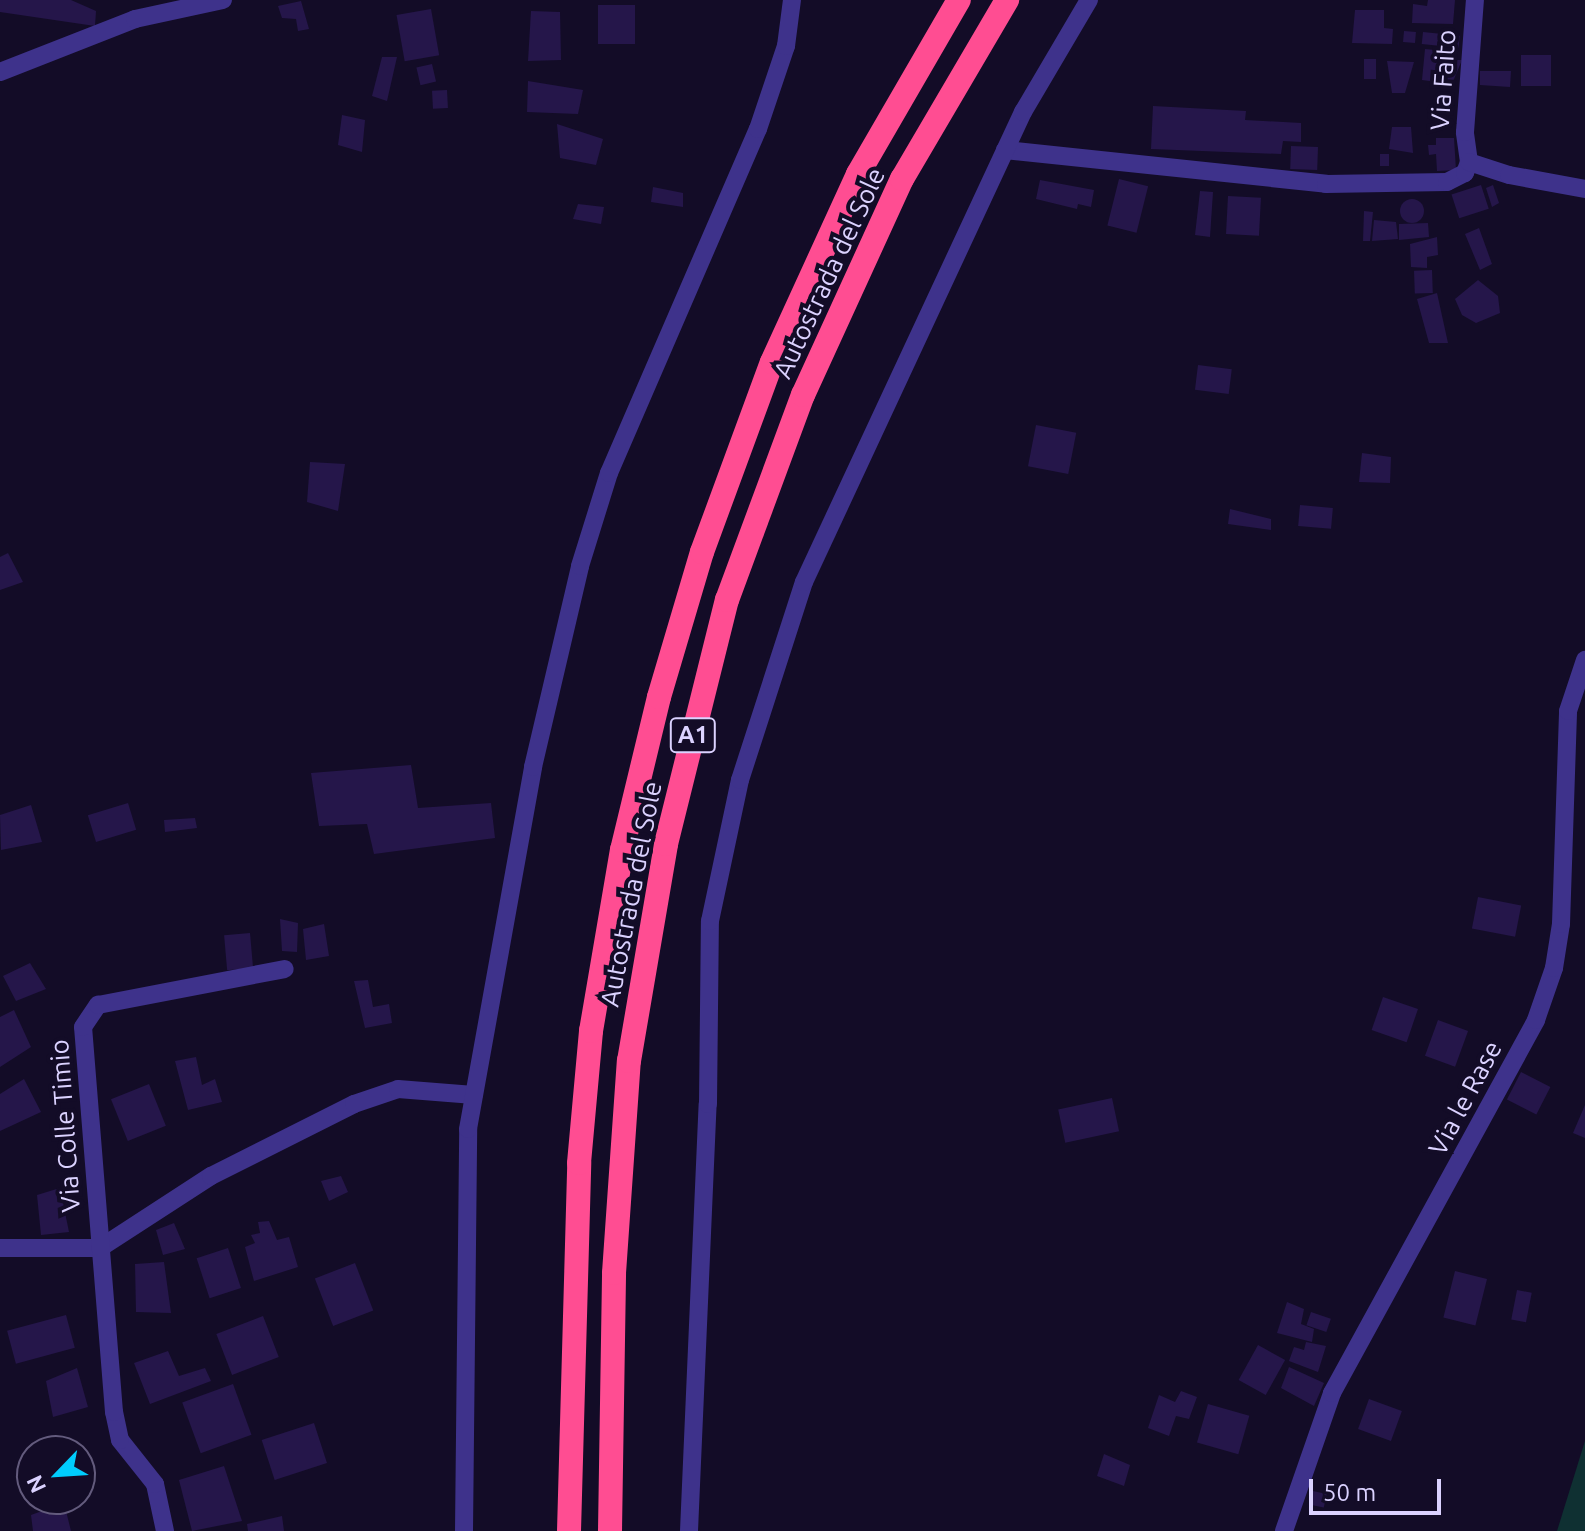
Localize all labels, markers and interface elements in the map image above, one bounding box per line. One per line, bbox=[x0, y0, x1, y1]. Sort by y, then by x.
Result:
street label: Via Faito bbox=[1424, 29, 1462, 131]
street label: Autostrada del Sole bbox=[767, 163, 891, 383]
road number: A1 bbox=[669, 715, 717, 755]
street label: Autostrada del Sole bbox=[594, 779, 668, 1009]
street label: Via le Rase bbox=[1422, 1035, 1508, 1161]
street label: Via Colle Timio bbox=[43, 1038, 87, 1214]
north arrow bbox=[16, 1435, 96, 1515]
scale bar bbox=[1313, 1463, 1445, 1513]
text: N bbox=[21, 1472, 50, 1497]
text: 50 m bbox=[1323, 1479, 1376, 1506]

